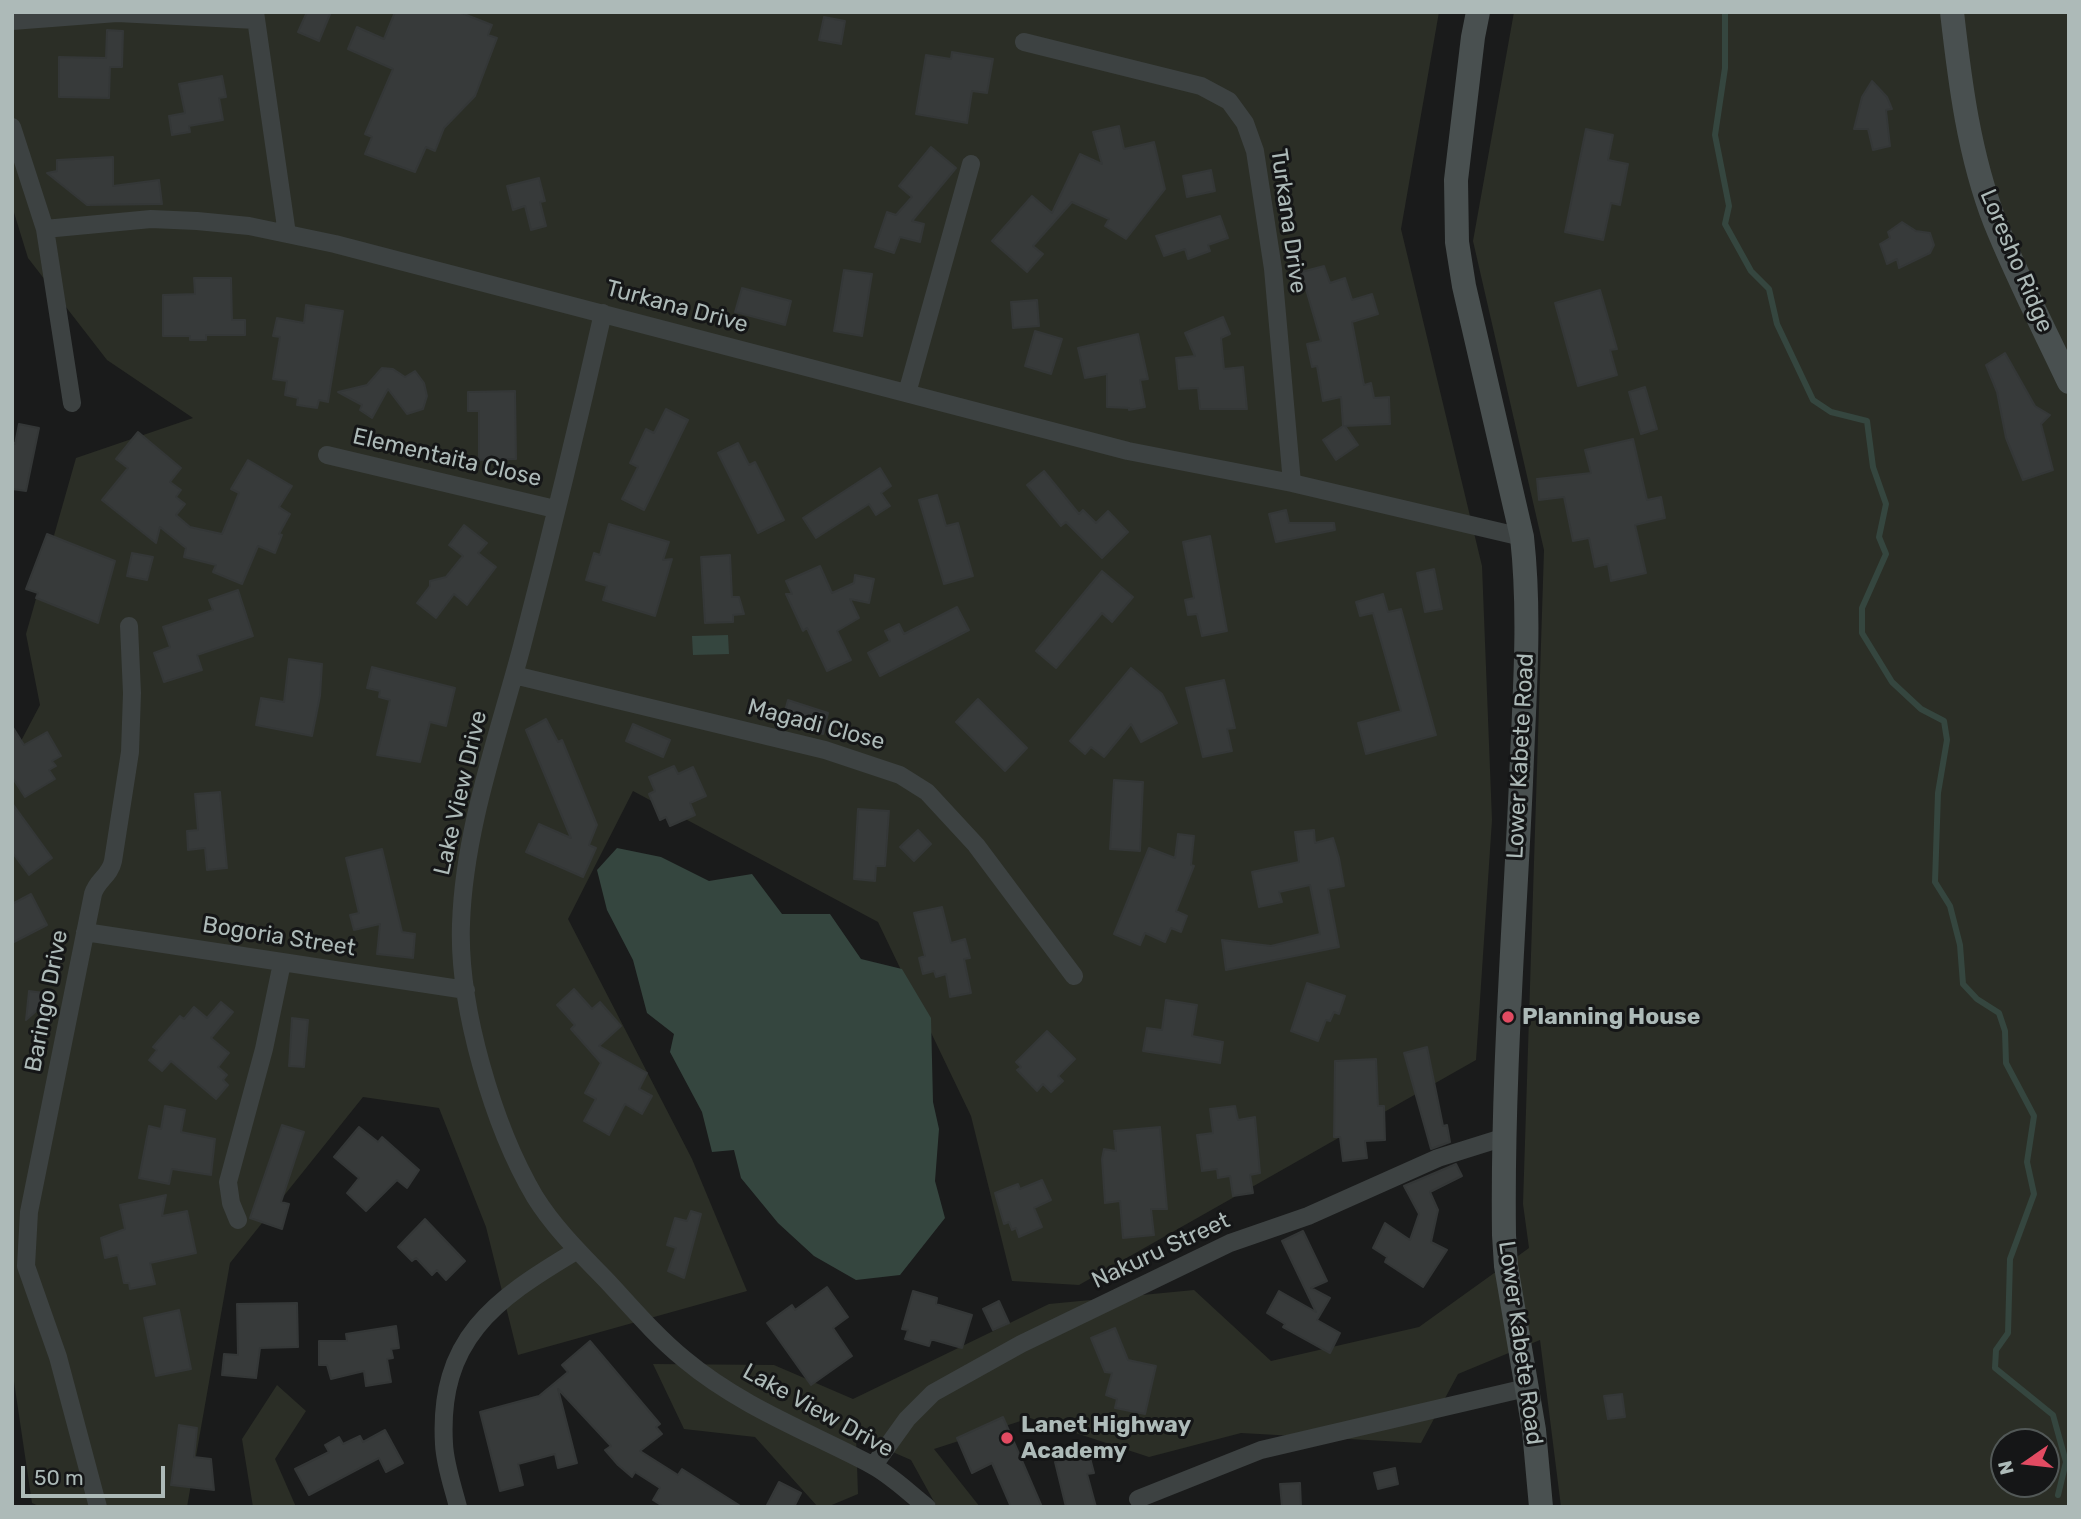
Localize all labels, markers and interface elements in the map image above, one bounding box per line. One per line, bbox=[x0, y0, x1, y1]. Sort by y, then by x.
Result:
street label: Turkana Drive bbox=[1264, 147, 1312, 295]
street label: Loresho Ridge bbox=[1973, 185, 2059, 337]
street label: Turkana Drive bbox=[603, 275, 751, 339]
street label: Elementaita Close bbox=[350, 423, 544, 493]
street label: Lower Kabete Road bbox=[1502, 652, 1540, 860]
street label: Magadi Close bbox=[744, 693, 888, 757]
street label: Lake View Drive bbox=[429, 708, 493, 878]
street label: Bogoria Street bbox=[200, 911, 358, 963]
street label: Baringo Drive bbox=[20, 928, 74, 1074]
place label: Planning House bbox=[1522, 1003, 1700, 1031]
marker: Planning House bbox=[1500, 1009, 1516, 1025]
street label: Nakuru Street bbox=[1088, 1207, 1234, 1295]
street label: Lower Kabete Road bbox=[1492, 1239, 1548, 1447]
street label: Lake View Drive bbox=[738, 1358, 898, 1464]
place label: Lanet Highway Academy bbox=[1021, 1411, 1191, 1465]
north arrow bbox=[1990, 1428, 2060, 1498]
marker: Lanet Highway Academy bbox=[999, 1430, 1015, 1446]
scale bar bbox=[24, 1452, 168, 1496]
text: N bbox=[1993, 1458, 2019, 1477]
text: 50 m bbox=[34, 1465, 84, 1490]

